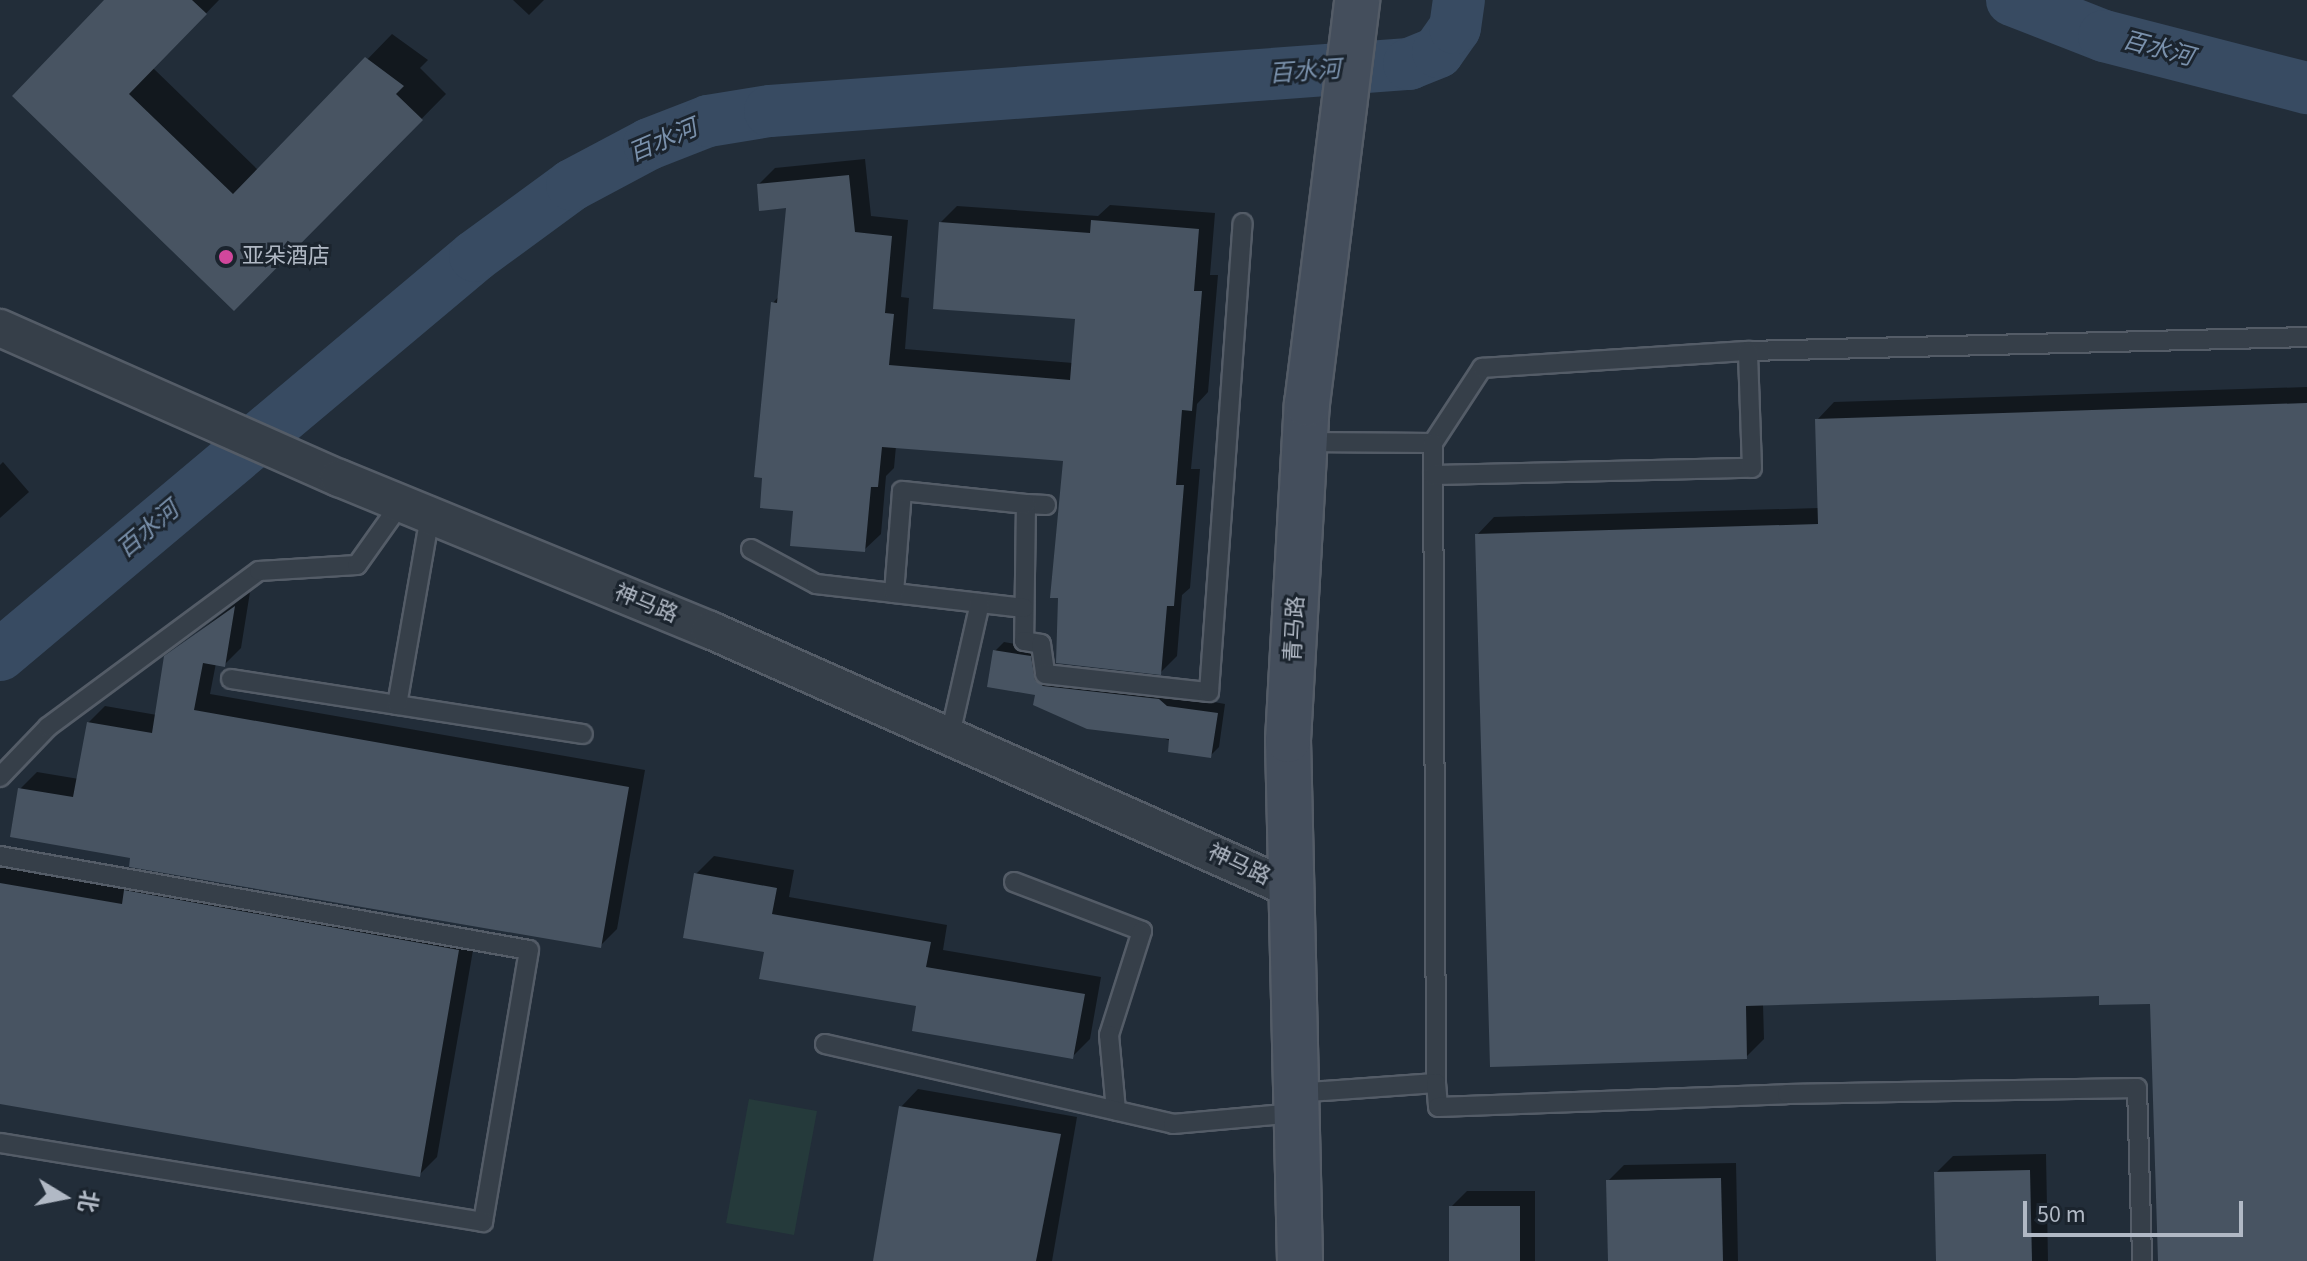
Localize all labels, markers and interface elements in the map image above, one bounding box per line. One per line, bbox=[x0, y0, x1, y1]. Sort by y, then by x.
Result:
water label: 百水河 bbox=[2119, 26, 2197, 72]
water label: 百水河 bbox=[1268, 55, 1342, 89]
water label: 百水河 bbox=[624, 114, 702, 168]
place label: 亚朵酒店 bbox=[242, 244, 330, 270]
marker: 亚朵酒店 bbox=[217, 248, 235, 266]
water label: 百水河 bbox=[111, 496, 185, 564]
street label: 神马路 bbox=[610, 579, 682, 629]
street label: 青马路 bbox=[1280, 595, 1310, 663]
street label: 神马路 bbox=[1204, 839, 1274, 891]
north arrow bbox=[24, 1157, 104, 1237]
scale bar bbox=[2027, 1185, 2247, 1235]
text: 北 bbox=[70, 1188, 105, 1215]
text: 50 m bbox=[2037, 1197, 2086, 1232]

